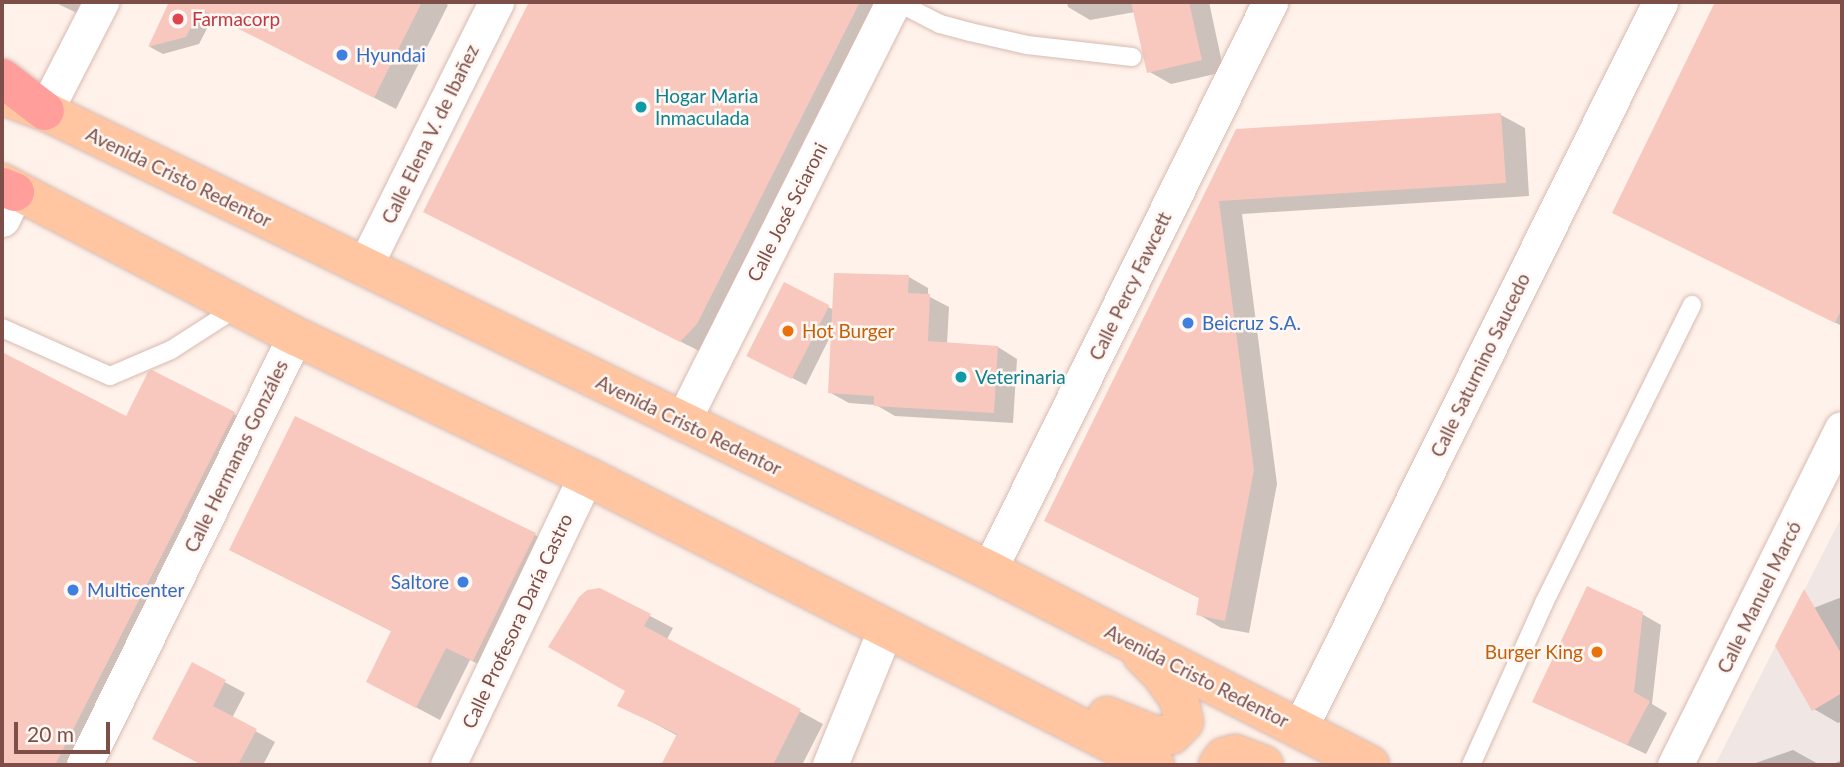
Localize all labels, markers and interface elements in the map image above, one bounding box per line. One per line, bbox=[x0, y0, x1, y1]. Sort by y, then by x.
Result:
place label: Farmacorp bbox=[192, 8, 280, 30]
marker: Farmacorp bbox=[170, 11, 186, 27]
street label: Calle Elena V. de Ibañez bbox=[377, 40, 483, 228]
place label: Hyundai bbox=[356, 44, 426, 66]
marker: Hyundai bbox=[334, 47, 350, 63]
place label: Hogar Maria Inmaculada bbox=[655, 85, 759, 129]
marker: Hogar Maria Inmaculada bbox=[633, 99, 649, 115]
street label: Avenida Cristo Redentor bbox=[83, 122, 275, 232]
street label: Calle José Sciaroni bbox=[742, 138, 832, 286]
street label: Calle Percy Fawcett bbox=[1084, 208, 1176, 364]
street label: Calle Saturnino Saucedo bbox=[1426, 269, 1534, 461]
place label: Beicruz S.A. bbox=[1202, 312, 1301, 334]
marker: Beicruz S.A. bbox=[1180, 315, 1196, 331]
place label: Hot Burger bbox=[802, 320, 895, 342]
marker: Hot Burger bbox=[780, 323, 796, 339]
street label: Calle Hermanas Gonzáles bbox=[179, 356, 293, 556]
place label: Veterinaria bbox=[975, 366, 1066, 388]
marker: Veterinaria bbox=[953, 369, 969, 385]
street label: Avenida Cristo Redentor bbox=[593, 370, 785, 480]
street label: Calle Profesora Daría Castro bbox=[457, 510, 577, 732]
street label: Calle Manuel Marcó bbox=[1712, 517, 1806, 677]
place label: Saltore bbox=[391, 571, 449, 593]
marker: Saltore bbox=[455, 574, 471, 590]
place label: Multicenter bbox=[87, 579, 184, 601]
marker: Multicenter bbox=[65, 582, 81, 598]
street label: Avenida Cristo Redentor bbox=[1101, 620, 1293, 732]
place label: Burger King bbox=[1484, 641, 1583, 663]
marker: Burger King bbox=[1589, 644, 1605, 660]
scale bar bbox=[18, 708, 114, 752]
text: 20 m bbox=[27, 721, 74, 746]

